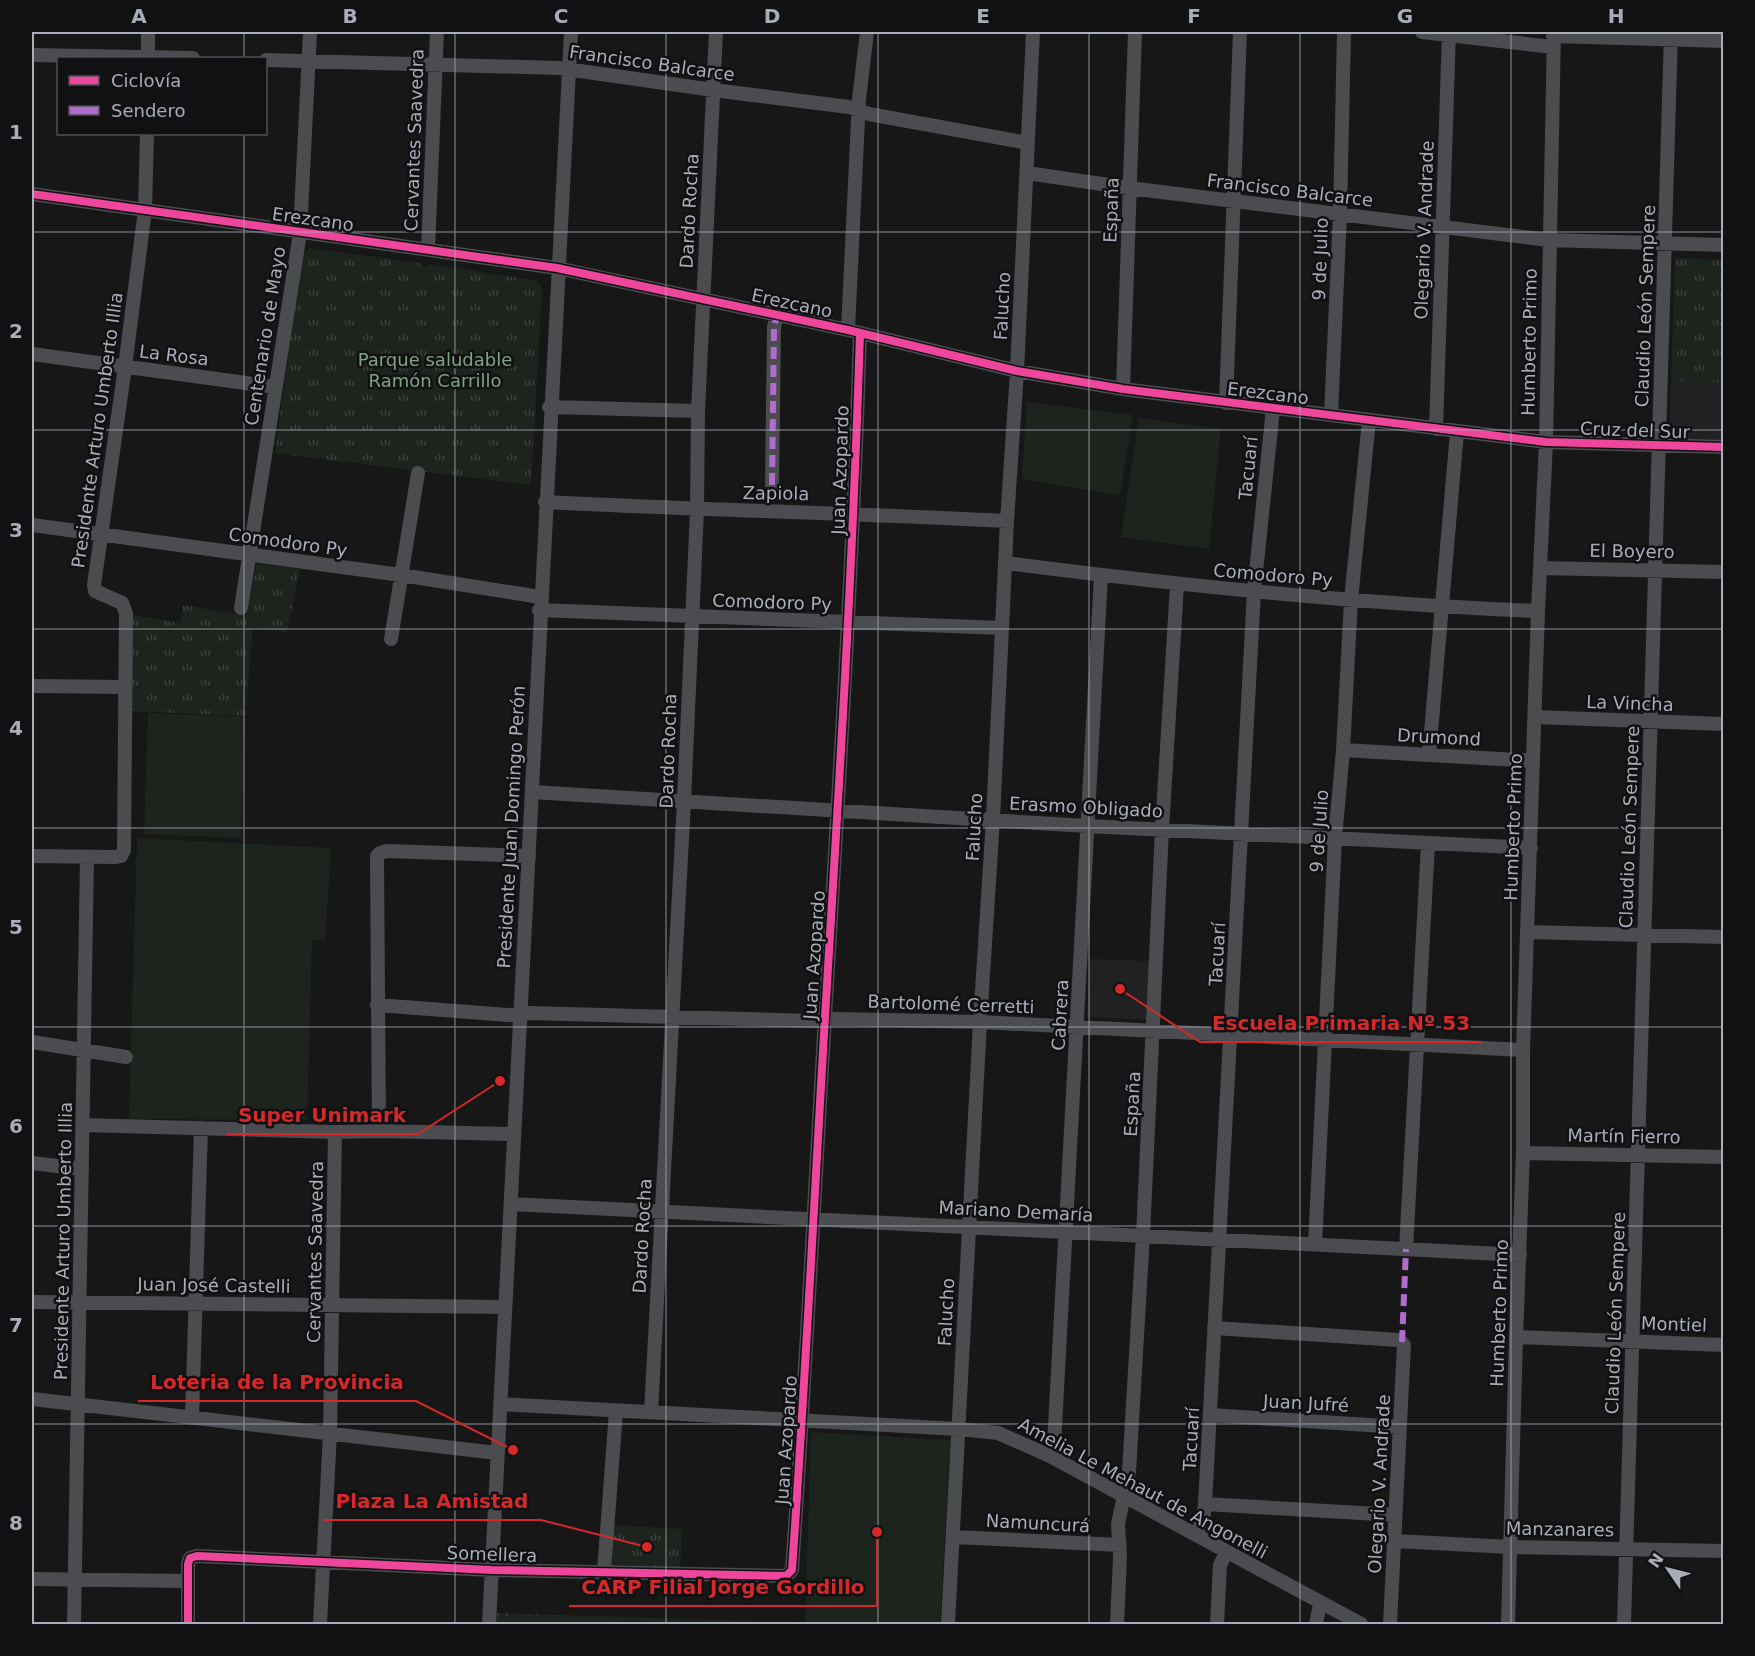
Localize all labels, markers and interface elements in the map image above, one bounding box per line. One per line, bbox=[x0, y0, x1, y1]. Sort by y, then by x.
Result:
text: A bbox=[131, 4, 147, 28]
text: B bbox=[342, 4, 358, 28]
text: C bbox=[554, 4, 568, 28]
text: D bbox=[764, 4, 780, 28]
text: E bbox=[976, 4, 990, 28]
text: F bbox=[1187, 4, 1201, 28]
text: G bbox=[1397, 4, 1413, 28]
text: H bbox=[1608, 4, 1624, 28]
street label: Francisco Balcarce bbox=[568, 41, 736, 85]
street label: Cervantes Saavedra bbox=[400, 48, 428, 232]
legend bbox=[57, 57, 267, 135]
text: Ciclovía bbox=[111, 70, 181, 91]
text: Sendero bbox=[111, 100, 185, 121]
text: 1 bbox=[9, 120, 23, 144]
street label: Olegario V. Andrade bbox=[1410, 140, 1438, 320]
street label: Dardo Rocha bbox=[676, 153, 702, 269]
street label: Francisco Balcarce bbox=[1206, 169, 1374, 211]
street label: España bbox=[1099, 177, 1123, 243]
street label: Erezcano bbox=[271, 203, 355, 235]
street label: Claudio León Sempere bbox=[1631, 204, 1659, 408]
street label: 9 de Julio bbox=[1308, 217, 1332, 301]
street label: Centenario de Mayo bbox=[240, 245, 290, 427]
street label: Humberto Primo bbox=[1517, 268, 1541, 416]
street label: Falucho bbox=[990, 271, 1014, 341]
street label: Erezcano bbox=[750, 284, 834, 322]
street label: Presidente Arturo Umberto Illia bbox=[67, 291, 127, 569]
text: 2 bbox=[9, 319, 23, 343]
street label: La Rosa bbox=[138, 340, 210, 370]
park label: Parque saludable Ramón Carrillo bbox=[358, 349, 512, 391]
street label: Erezcano bbox=[1226, 378, 1310, 408]
street label: Juan Azopardo bbox=[827, 405, 853, 536]
street label: Cruz del Sur bbox=[1580, 418, 1691, 442]
street label: Tacuarí bbox=[1234, 434, 1262, 502]
street label: Zapiola bbox=[742, 482, 810, 504]
text: 3 bbox=[9, 518, 23, 542]
street label: Comodoro Py bbox=[227, 523, 349, 561]
street label: El Boyero bbox=[1589, 540, 1675, 562]
street label: Comodoro Py bbox=[1212, 559, 1334, 591]
street label: Comodoro Py bbox=[712, 589, 833, 615]
street label: Presidente Juan Domingo Perón bbox=[493, 685, 529, 969]
street label: La Vincha bbox=[1586, 691, 1674, 715]
street label: Dardo Rocha bbox=[655, 693, 681, 809]
text: 4 bbox=[9, 716, 23, 740]
street label: Drumond bbox=[1396, 724, 1482, 750]
street label: Claudio León Sempere bbox=[1615, 725, 1643, 929]
street label: Humberto Primo bbox=[1500, 753, 1526, 901]
street label: 9 de Julio bbox=[1306, 789, 1332, 873]
street label: Falucho bbox=[962, 792, 986, 862]
street label: Erasmo Obligado bbox=[1009, 792, 1163, 822]
street label: Juan Azopardo bbox=[799, 890, 829, 1021]
text: 5 bbox=[9, 915, 23, 939]
street label: Tacuarí bbox=[1205, 921, 1229, 987]
street label: Cabrera bbox=[1048, 979, 1072, 1051]
street label: Bartolomé Cerretti bbox=[867, 991, 1035, 1017]
callout: Escuela Primaria Nº 53 bbox=[1200, 1004, 1482, 1042]
text: Escuela Primaria Nº 53 bbox=[1212, 1011, 1470, 1035]
street label: España bbox=[1120, 1071, 1144, 1137]
callout: Super Unimark bbox=[226, 1096, 418, 1134]
street label: Presidente Arturo Umberto Illia bbox=[50, 1102, 76, 1380]
text: Super Unimark bbox=[238, 1103, 407, 1127]
text: 6 bbox=[9, 1114, 23, 1138]
street label: Martín Fierro bbox=[1567, 1125, 1681, 1147]
street label: Cervantes Saavedra bbox=[303, 1161, 327, 1343]
street label: Dardo Rocha bbox=[629, 1178, 655, 1294]
street label: Mariano Demaría bbox=[938, 1196, 1094, 1226]
street label: Claudio León Sempere bbox=[1601, 1211, 1629, 1415]
street label: Humberto Primo bbox=[1486, 1239, 1512, 1387]
street label: Juan José Castelli bbox=[136, 1273, 291, 1297]
street label: Falucho bbox=[934, 1277, 958, 1347]
street label: Montiel bbox=[1641, 1312, 1707, 1336]
text: 7 bbox=[9, 1313, 23, 1337]
callout: Loteria de la Provincia bbox=[138, 1363, 416, 1401]
text: Loteria de la Provincia bbox=[150, 1370, 404, 1394]
street label: Juan Azopardo bbox=[771, 1375, 801, 1506]
street label: Juan Jufré bbox=[1262, 1390, 1349, 1416]
street label: Olegario V. Andrade bbox=[1364, 1394, 1394, 1574]
street label: Tacuarí bbox=[1179, 1406, 1203, 1472]
street label: Amelia Le Mehaut de Angonelli bbox=[1015, 1413, 1271, 1563]
callout: Plaza La Amistad bbox=[324, 1482, 541, 1520]
text: Plaza La Amistad bbox=[336, 1489, 528, 1513]
street label: Namuncurá bbox=[985, 1510, 1091, 1536]
text: 8 bbox=[9, 1511, 23, 1535]
street label: Manzanares bbox=[1506, 1518, 1614, 1540]
north arrow bbox=[1638, 1539, 1698, 1599]
street label: Somellera bbox=[446, 1542, 538, 1566]
text: N bbox=[1645, 1550, 1668, 1572]
callout: CARP Filial Jorge Gordillo bbox=[569, 1568, 877, 1606]
text: CARP Filial Jorge Gordillo bbox=[581, 1575, 865, 1599]

